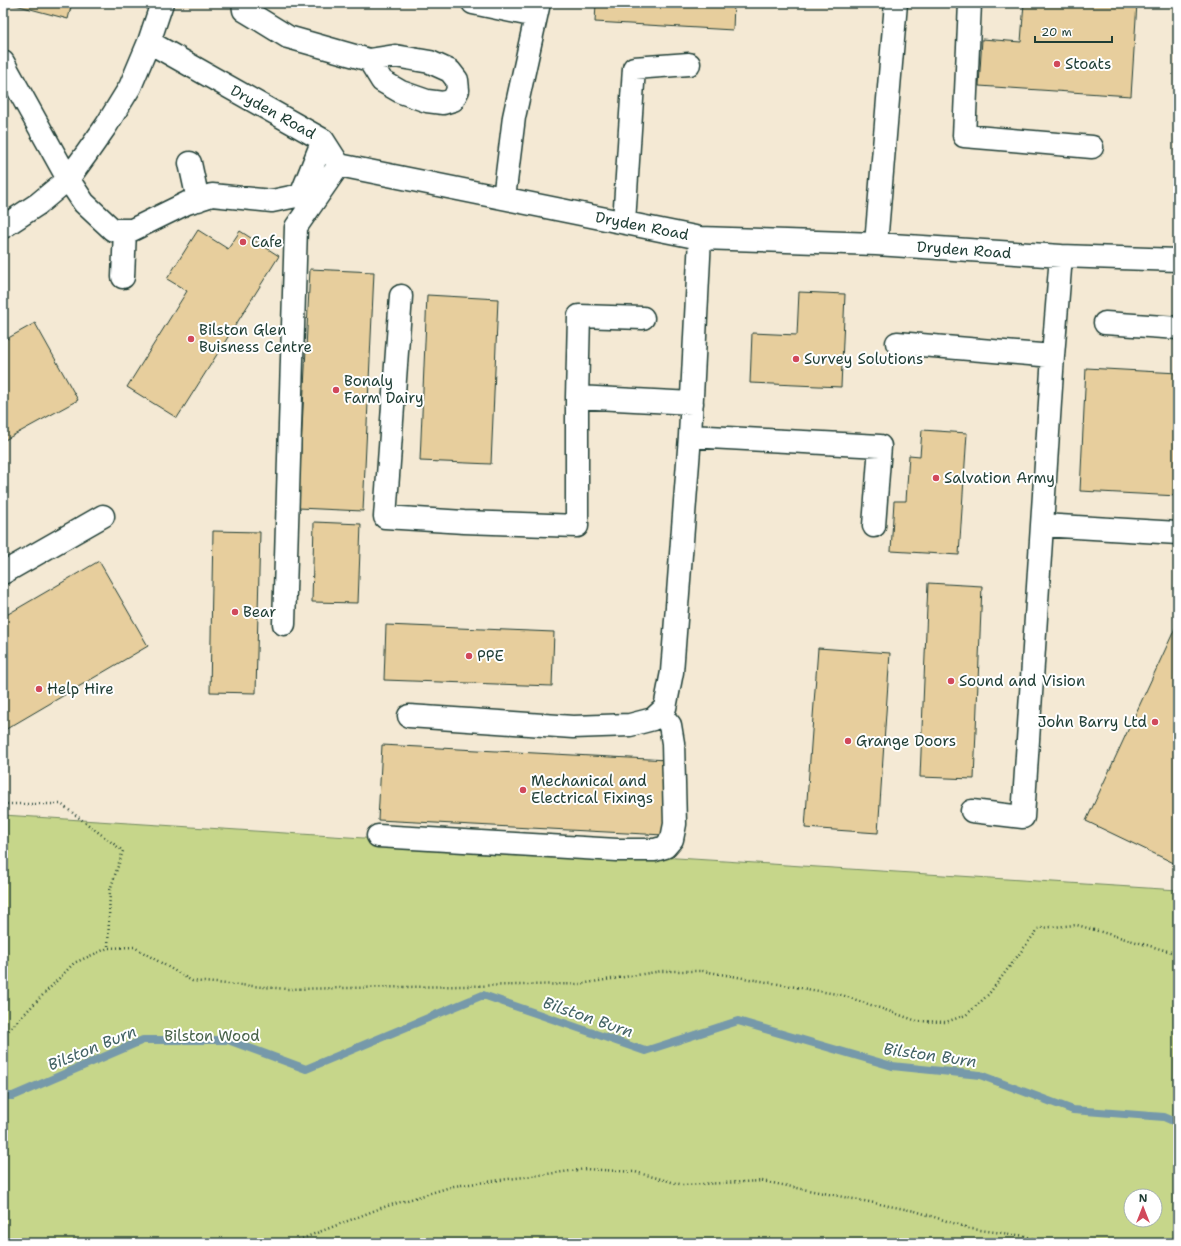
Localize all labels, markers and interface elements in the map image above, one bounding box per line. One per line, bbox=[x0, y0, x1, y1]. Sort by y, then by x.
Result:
scale bar bbox=[1035, 18, 1112, 44]
text: 20 m bbox=[1041, 24, 1072, 40]
place label: Stoats bbox=[1065, 54, 1111, 74]
marker: Stoats bbox=[1052, 59, 1062, 69]
street label: Dryden Road bbox=[227, 80, 320, 144]
street label: Dryden Road bbox=[594, 207, 691, 245]
place label: Cafe bbox=[251, 232, 283, 252]
marker: Cafe bbox=[238, 237, 248, 247]
street label: Dryden Road bbox=[916, 237, 1012, 263]
place label: Bilston Glen Buisness Centre bbox=[199, 320, 312, 357]
marker: Bilston Glen Buisness Centre bbox=[186, 334, 196, 344]
place label: Survey Solutions bbox=[804, 349, 923, 369]
marker: Survey Solutions bbox=[791, 354, 801, 364]
place label: Bonaly Farm Dairy bbox=[344, 371, 424, 408]
marker: Bonaly Farm Dairy bbox=[331, 385, 341, 395]
place label: Salvation Army bbox=[944, 468, 1055, 488]
marker: Salvation Army bbox=[931, 473, 941, 483]
place label: Bear bbox=[243, 602, 276, 622]
marker: Bear bbox=[230, 607, 240, 617]
place label: PPE bbox=[477, 646, 504, 666]
marker: PPE bbox=[464, 651, 474, 661]
place label: Sound and Vision bbox=[959, 671, 1085, 691]
marker: Sound and Vision bbox=[946, 676, 956, 686]
place label: Help Hire bbox=[47, 679, 114, 699]
marker: Help Hire bbox=[34, 684, 44, 694]
place label: John Barry Ltd bbox=[1037, 712, 1147, 732]
marker: John Barry Ltd bbox=[1150, 717, 1160, 727]
place label: Grange Doors bbox=[856, 731, 956, 751]
marker: Grange Doors bbox=[843, 736, 853, 746]
place label: Mechanical and Electrical Fixings bbox=[531, 771, 653, 808]
marker: Mechanical and Electrical Fixings bbox=[518, 785, 528, 795]
water label: Bilston Burn bbox=[540, 992, 636, 1042]
water label: Bilston Burn bbox=[44, 1021, 140, 1075]
park label: Bilston Wood bbox=[164, 1026, 260, 1046]
water label: Bilston Burn bbox=[882, 1038, 978, 1072]
north arrow bbox=[1123, 1188, 1163, 1228]
text: N bbox=[1139, 1191, 1148, 1206]

